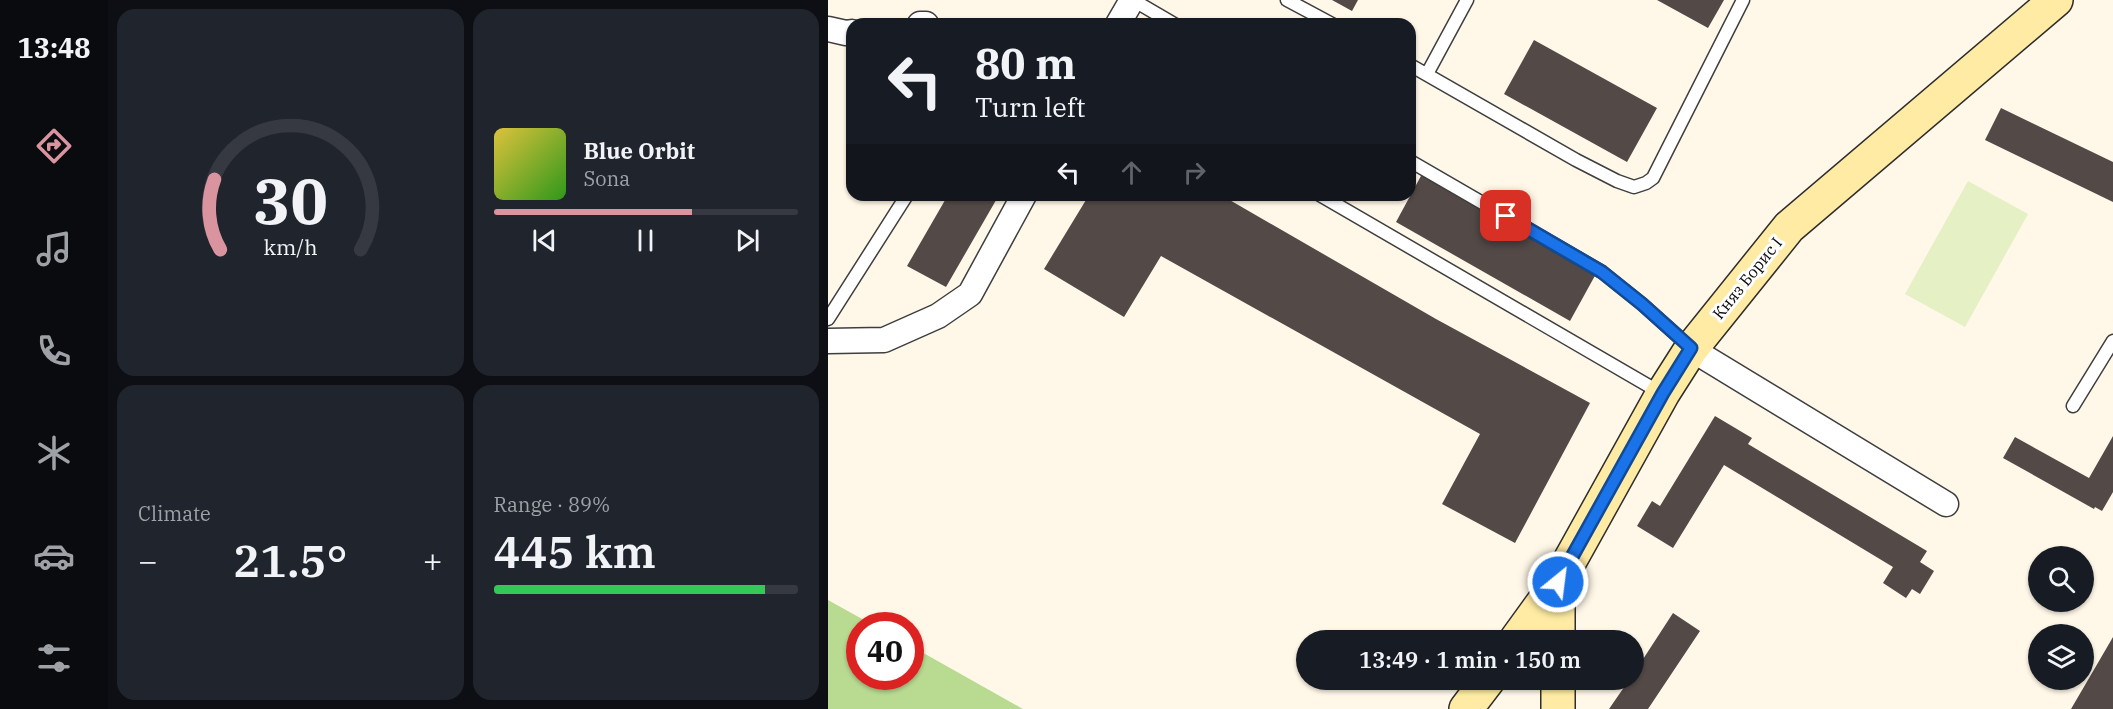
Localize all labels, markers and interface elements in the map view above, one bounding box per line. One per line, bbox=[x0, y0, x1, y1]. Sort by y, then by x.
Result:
text: 13:48 bbox=[18, 30, 90, 65]
text: 80 m bbox=[975, 36, 1076, 91]
icon: left bbox=[876, 42, 954, 120]
text: Turn left bbox=[975, 89, 1086, 124]
icon: directions bbox=[33, 125, 75, 167]
text: Blue Orbit bbox=[584, 136, 695, 165]
icon: left bbox=[1052, 156, 1085, 189]
icon: ahead bbox=[1115, 156, 1148, 189]
icon: right bbox=[1178, 156, 1211, 189]
text: 30 bbox=[253, 160, 328, 241]
text: Sona bbox=[584, 165, 630, 192]
pin bbox=[1480, 190, 1531, 241]
icon: arrive bbox=[1489, 199, 1522, 232]
icon: previous bbox=[528, 224, 561, 257]
icon: pause bbox=[629, 224, 662, 257]
icon: next bbox=[731, 224, 764, 257]
icon: music bbox=[33, 228, 75, 270]
text: km/h bbox=[263, 233, 317, 261]
street label: Княз Борис I bbox=[1708, 233, 1786, 323]
icon: phone bbox=[33, 330, 75, 372]
icon: climate bbox=[33, 432, 75, 474]
text: Range · 89% bbox=[494, 491, 610, 518]
text: Climate bbox=[138, 500, 211, 527]
text: 445 km bbox=[494, 522, 656, 580]
text: 21.5° bbox=[233, 531, 348, 589]
icon: car bbox=[33, 535, 75, 577]
text: − bbox=[138, 539, 158, 582]
text: + bbox=[423, 539, 442, 582]
map controls bbox=[2028, 546, 2094, 690]
button: search bbox=[2028, 546, 2094, 612]
position arrow bbox=[1526, 550, 1590, 614]
speed limit sign: 40 bbox=[846, 612, 924, 690]
button: layers bbox=[2028, 624, 2094, 690]
icon: filters bbox=[33, 637, 75, 679]
text: 13:49 · 1 min · 150 m bbox=[1359, 645, 1581, 674]

